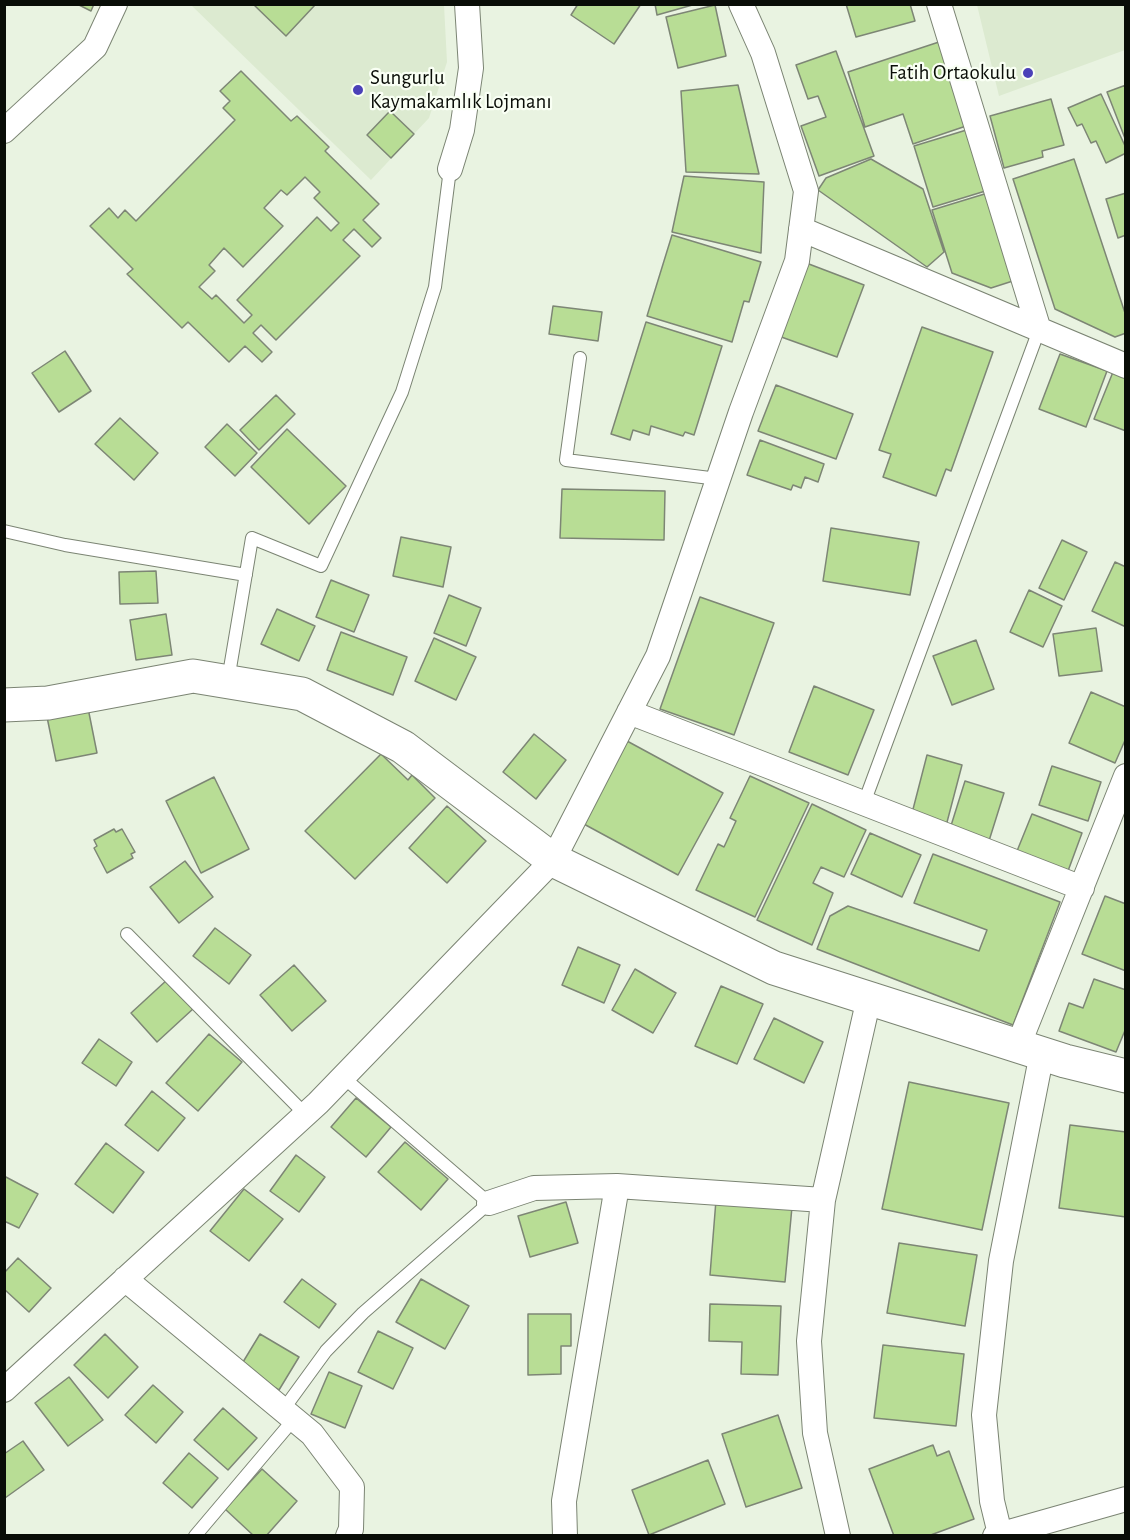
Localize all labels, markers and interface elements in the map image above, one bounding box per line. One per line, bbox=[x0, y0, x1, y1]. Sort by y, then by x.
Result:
place label: Fatih Ortaokulu bbox=[889, 60, 1016, 86]
place label: Sungurlu Kaymakamlık Lojmanı bbox=[370, 65, 551, 115]
marker: Fatih Ortaokulu bbox=[1021, 66, 1035, 80]
marker: Sungurlu Kaymakamlık Lojmanı bbox=[351, 83, 365, 97]

